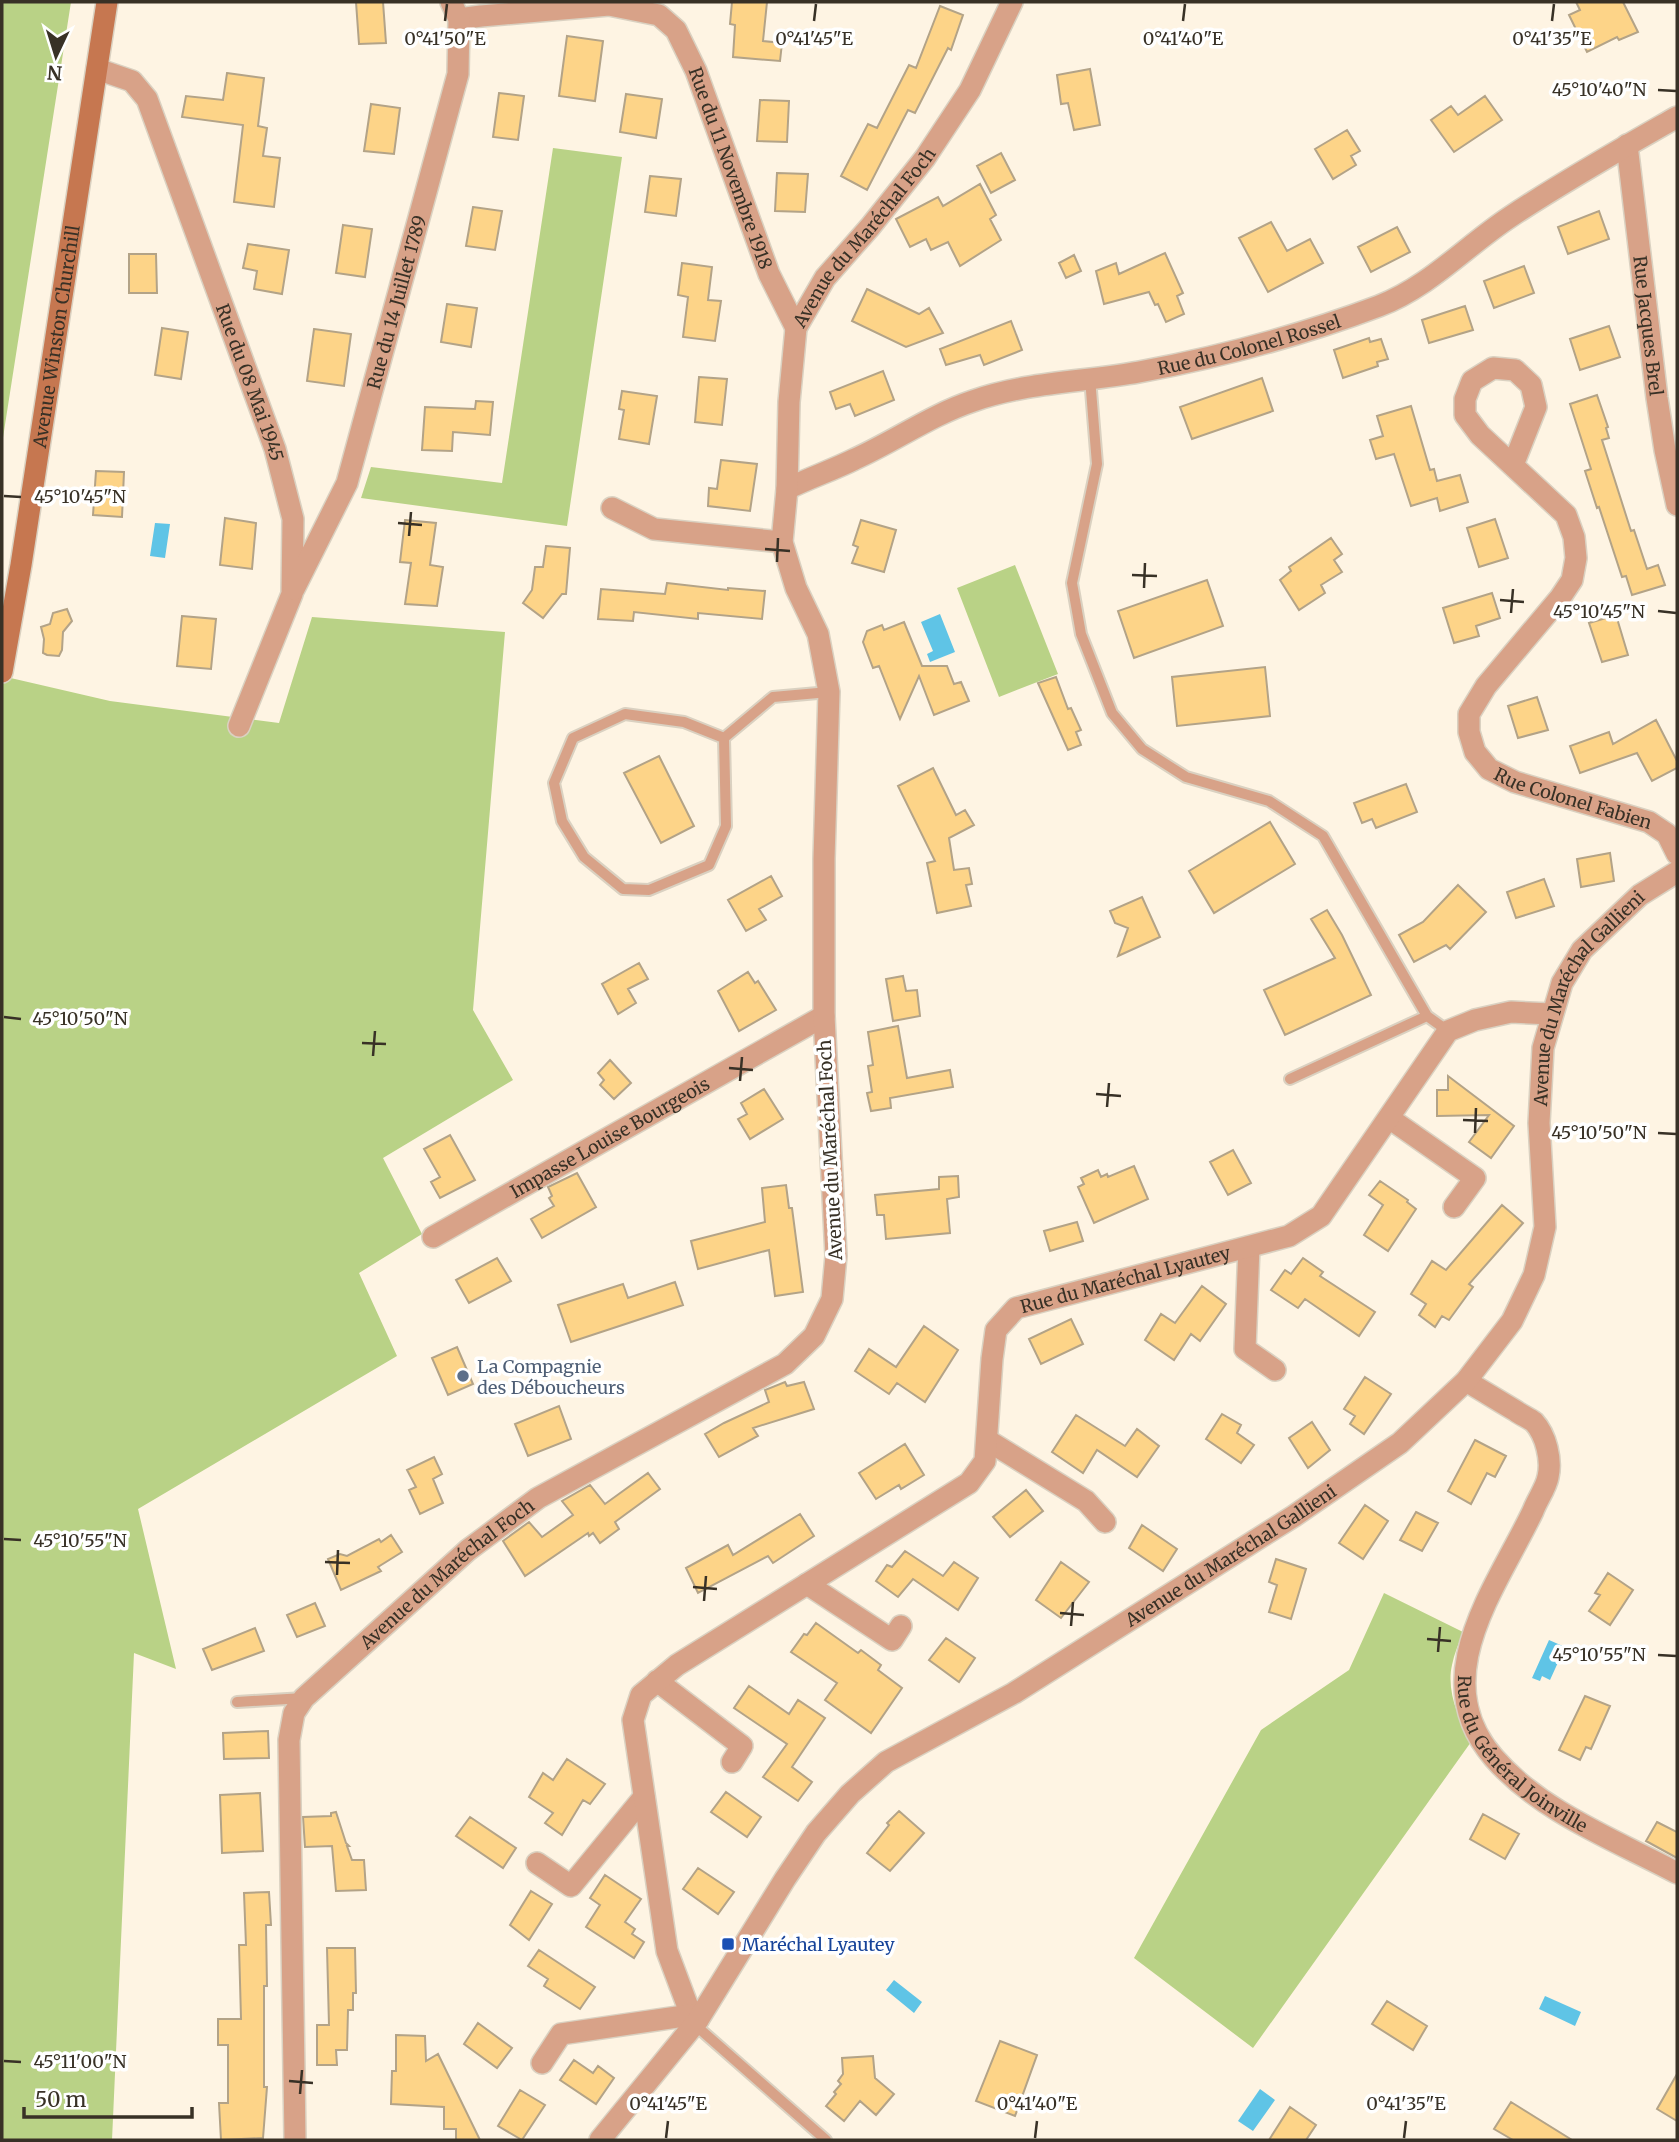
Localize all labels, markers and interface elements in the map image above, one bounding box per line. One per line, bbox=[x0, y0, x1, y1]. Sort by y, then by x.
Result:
north arrow bbox=[21, 21, 91, 91]
text: 0°41'50"E bbox=[404, 27, 486, 50]
text: 0°41'45"E bbox=[775, 27, 853, 50]
text: 0°41'40"E bbox=[1143, 27, 1224, 50]
text: 0°41'35"E bbox=[1512, 27, 1592, 50]
text: N bbox=[46, 60, 63, 85]
street label: Rue du 11 Novembre 1918 bbox=[684, 64, 778, 272]
text: 45°10'40"N bbox=[1552, 78, 1646, 101]
street label: Avenue du Maréchal Foch bbox=[787, 143, 940, 332]
street label: Rue du 14 Juillet 1789 bbox=[362, 213, 431, 392]
street label: Avenue Winston Churchill bbox=[27, 223, 84, 450]
street label: Rue Jacques Brel bbox=[1629, 254, 1668, 398]
street label: Rue du 08 Mai 1945 bbox=[211, 300, 289, 463]
street label: Rue du Colonel Rossel bbox=[1155, 309, 1344, 380]
text: 45°10'45"N bbox=[34, 485, 126, 508]
text: 45°10'45"N bbox=[1553, 600, 1645, 623]
street label: Rue Colonel Fabien bbox=[1491, 762, 1655, 834]
street label: Avenue du Maréchal Gallieni bbox=[1528, 885, 1649, 1108]
text: 45°10'50"N bbox=[32, 1007, 128, 1030]
street label: Avenue du Maréchal Foch bbox=[813, 1039, 847, 1262]
street label: Impasse Louise Bourgeois bbox=[506, 1072, 714, 1203]
text: 45°10'50"N bbox=[1551, 1121, 1647, 1144]
street label: Rue du Maréchal Lyautey bbox=[1018, 1240, 1233, 1318]
place label: La Compagnie des Déboucheurs bbox=[477, 1355, 625, 1399]
marker: La Compagnie des Déboucheurs bbox=[455, 1368, 471, 1384]
street label: Avenue du Maréchal Gallieni bbox=[1120, 1479, 1341, 1632]
street label: Avenue du Maréchal Foch bbox=[354, 1494, 538, 1654]
text: 45°10'55"N bbox=[33, 1529, 127, 1552]
text: 45°10'55"N bbox=[1552, 1643, 1646, 1666]
street label: Rue du Général Joinville bbox=[1453, 1675, 1592, 1837]
place label: Maréchal Lyautey bbox=[742, 1933, 895, 1956]
marker: Maréchal Lyautey bbox=[720, 1936, 736, 1952]
text: 45°11'00"N bbox=[34, 2050, 126, 2073]
scale bar bbox=[24, 2076, 192, 2120]
text: 50 m bbox=[35, 2086, 86, 2113]
text: 0°41'45"E bbox=[629, 2092, 707, 2115]
text: 0°41'40"E bbox=[997, 2092, 1078, 2115]
text: 0°41'35"E bbox=[1366, 2092, 1446, 2115]

